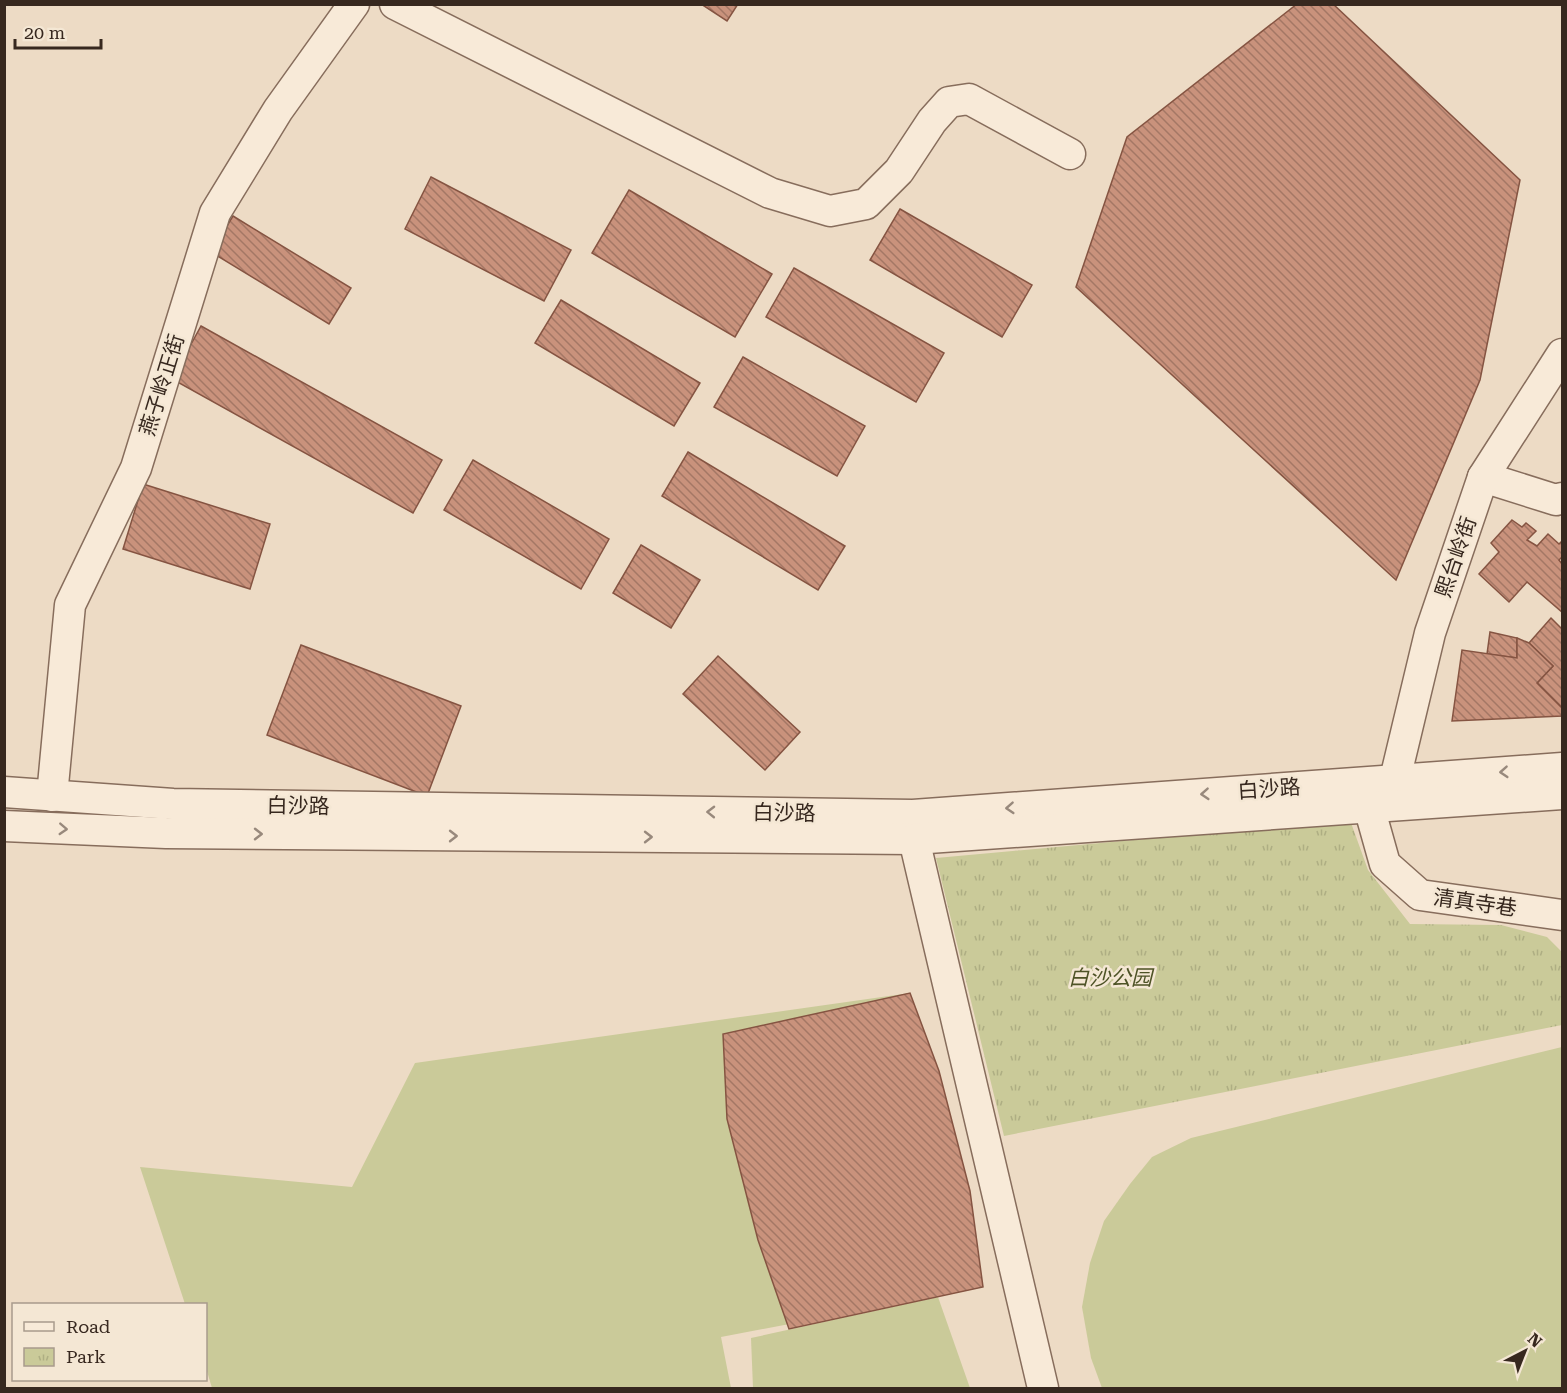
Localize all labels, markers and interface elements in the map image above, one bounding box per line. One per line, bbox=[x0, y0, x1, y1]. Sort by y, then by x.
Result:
scale bar bbox=[15, 12, 100, 50]
text: 20 m bbox=[24, 22, 65, 43]
street label: 燕子岭正街 bbox=[135, 331, 189, 439]
street label: 熙台岭街 bbox=[1431, 513, 1481, 601]
one-way arrow bbox=[1500, 765, 1509, 778]
street label: 白沙路 bbox=[1237, 775, 1301, 803]
one-way arrow bbox=[1200, 787, 1209, 800]
street label: 白沙路 bbox=[266, 793, 330, 819]
street label: 白沙路 bbox=[752, 800, 816, 826]
one-way arrow bbox=[1006, 801, 1015, 814]
one-way arrow bbox=[706, 806, 715, 818]
one-way arrow bbox=[58, 822, 67, 835]
one-way arrow bbox=[253, 828, 262, 840]
one-way arrow bbox=[448, 830, 457, 842]
one-way arrow bbox=[643, 831, 652, 843]
street label: 清真寺巷 bbox=[1432, 885, 1518, 921]
park label: 白沙公园 bbox=[1068, 966, 1155, 990]
legend bbox=[12, 1303, 207, 1381]
text: Road bbox=[66, 1316, 111, 1337]
north arrow bbox=[1495, 1321, 1555, 1381]
text: N bbox=[1524, 1329, 1546, 1351]
text: Park bbox=[66, 1346, 106, 1367]

